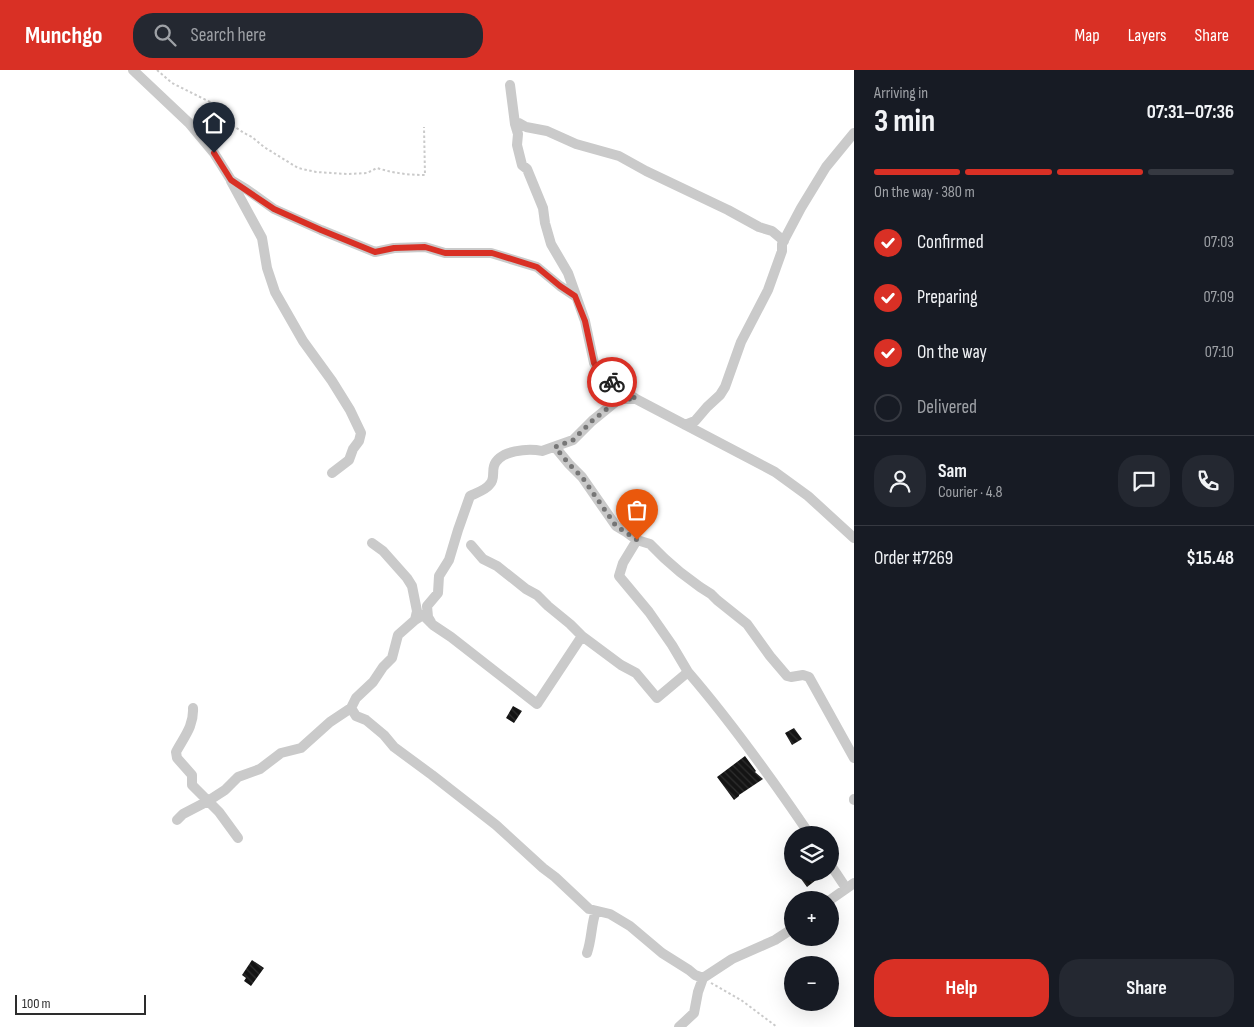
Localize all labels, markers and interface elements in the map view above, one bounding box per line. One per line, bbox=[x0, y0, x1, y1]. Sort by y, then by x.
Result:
search box bbox=[133, 13, 483, 58]
text: Munchgo bbox=[25, 21, 103, 50]
icon: search bbox=[151, 21, 179, 49]
text: Search here bbox=[191, 24, 266, 47]
text: Map bbox=[1075, 25, 1100, 46]
text: Layers bbox=[1128, 25, 1167, 46]
text: Share bbox=[1195, 25, 1229, 46]
text: Arriving in bbox=[874, 84, 928, 103]
text: 07:31–07:36 bbox=[1147, 101, 1234, 124]
pin bbox=[193, 102, 235, 153]
text: 3 min bbox=[874, 102, 935, 141]
icon: home bbox=[200, 109, 228, 137]
text: On the way · 380 m bbox=[874, 183, 975, 202]
icon: check bbox=[874, 229, 902, 257]
text: Confirmed bbox=[917, 231, 984, 254]
text: 07:03 bbox=[1204, 233, 1234, 252]
icon: check bbox=[874, 284, 902, 312]
text: Preparing bbox=[917, 286, 978, 309]
text: 07:09 bbox=[1203, 288, 1234, 307]
icon: check bbox=[874, 339, 902, 367]
text: On the way bbox=[917, 341, 987, 364]
text: 07:10 bbox=[1205, 343, 1234, 362]
courier bbox=[587, 357, 637, 407]
icon: bike bbox=[598, 368, 626, 396]
text: Delivered bbox=[917, 396, 977, 419]
button: person bbox=[874, 455, 926, 507]
button: chat bbox=[1118, 455, 1170, 507]
button: phone bbox=[1182, 455, 1234, 507]
text: Sam bbox=[938, 460, 967, 483]
text: Courier · 4.8 bbox=[938, 483, 1002, 502]
pin bbox=[616, 489, 658, 540]
icon: bag bbox=[623, 496, 651, 524]
text: Order #7269 bbox=[874, 547, 953, 570]
text: $15.48 bbox=[1186, 547, 1234, 570]
map controls bbox=[784, 826, 839, 1011]
button: layers bbox=[784, 826, 839, 881]
button: + bbox=[784, 891, 839, 946]
button: − bbox=[784, 956, 839, 1011]
button: Help bbox=[874, 959, 1049, 1017]
button: Share bbox=[1059, 959, 1234, 1017]
scale bar bbox=[15, 992, 146, 1015]
text: 100 m bbox=[22, 995, 51, 1012]

